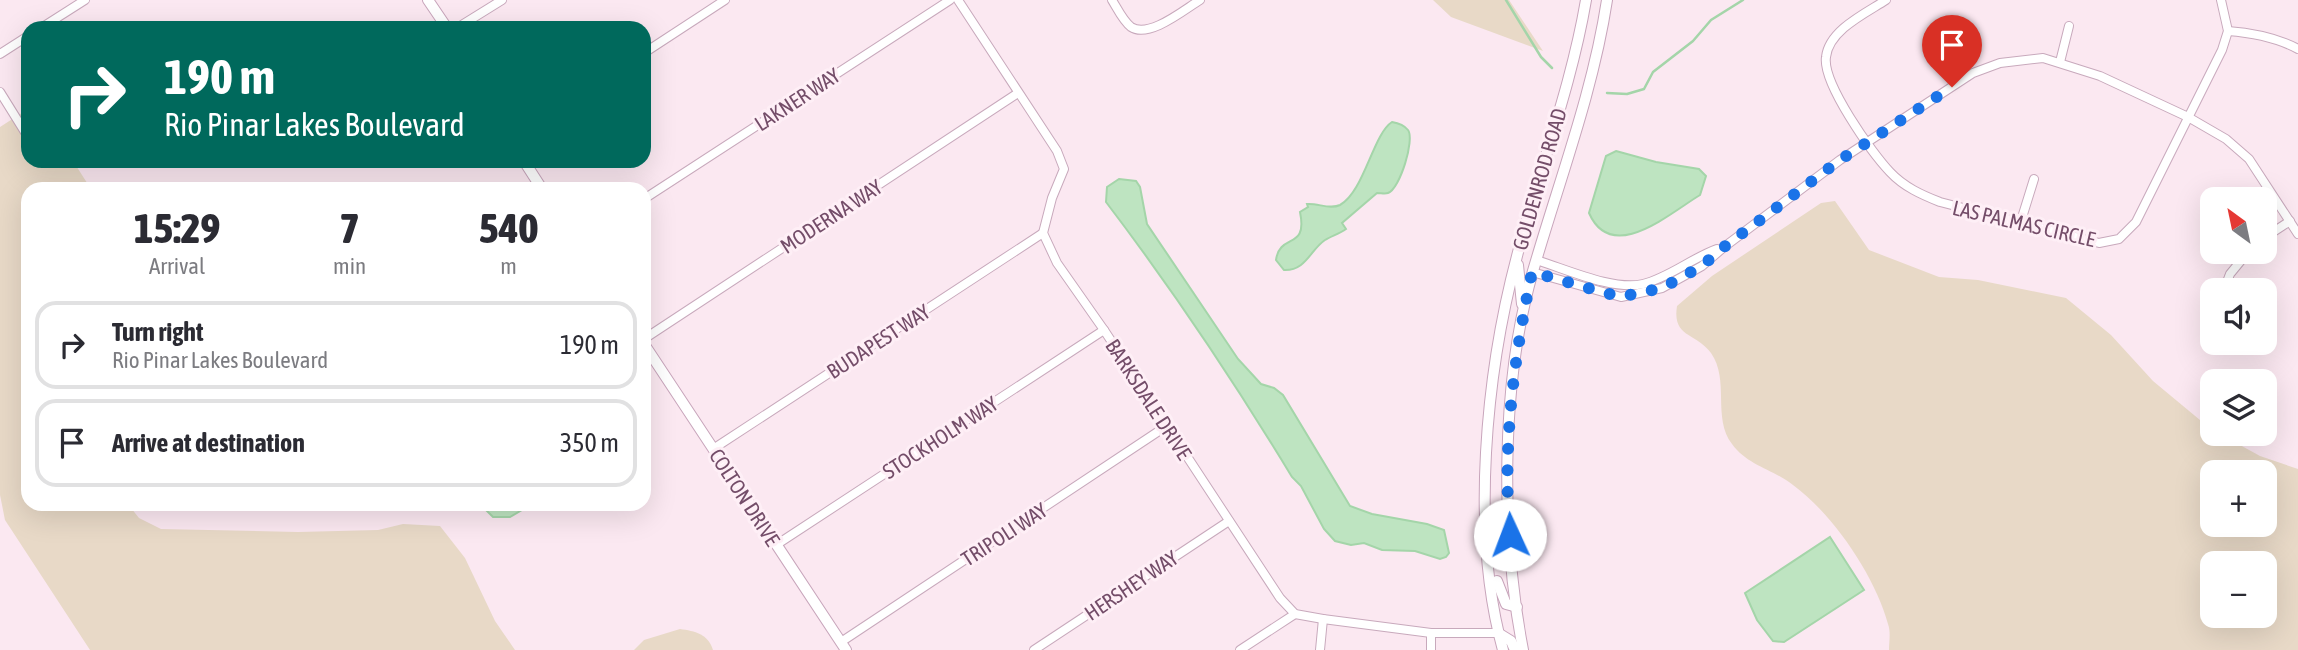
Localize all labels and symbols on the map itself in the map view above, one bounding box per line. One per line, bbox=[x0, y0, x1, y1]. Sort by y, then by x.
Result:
pin bbox=[1922, 15, 1982, 87]
street label: LAKNER WAY bbox=[750, 62, 845, 135]
street label: GOLDENROD ROAD bbox=[1507, 105, 1571, 253]
street label: MODERNA WAY bbox=[776, 174, 887, 258]
north arrow bbox=[2200, 187, 2277, 264]
street label: LAS PALMAS CIRCLE bbox=[1950, 195, 2098, 251]
street label: BUDAPEST WAY bbox=[822, 298, 935, 383]
street label: BARKSDALE DRIVE bbox=[1101, 334, 1197, 464]
street label: STOCKHOLM WAY bbox=[878, 390, 1003, 483]
street label: COLTON DRIVE bbox=[705, 444, 785, 550]
street label: TRIPOLI WAY bbox=[957, 497, 1052, 571]
position arrow bbox=[1473, 498, 1547, 572]
street label: HERSHEY WAY bbox=[1080, 545, 1183, 625]

